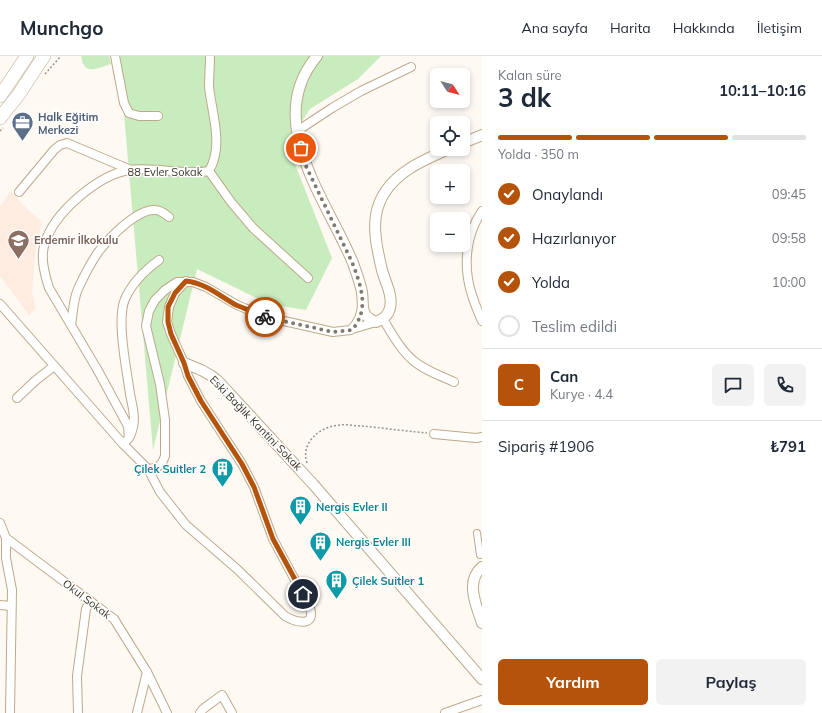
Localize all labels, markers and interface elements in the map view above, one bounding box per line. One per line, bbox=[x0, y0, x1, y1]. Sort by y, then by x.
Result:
text: Munchgo bbox=[20, 16, 103, 40]
text: Ana sayfa bbox=[521, 19, 588, 37]
text: Harita bbox=[610, 19, 651, 37]
text: Hakkında bbox=[673, 19, 735, 37]
text: İletişim bbox=[757, 19, 802, 37]
text: Kalan süre bbox=[498, 67, 562, 83]
north arrow bbox=[430, 68, 470, 108]
map controls bbox=[430, 68, 470, 252]
text: 3 dk bbox=[498, 81, 551, 114]
text: 10:11–10:16 bbox=[719, 81, 806, 100]
office icon: Halk Eğitim Merkezi bbox=[10, 110, 36, 143]
place label: Halk Eğitim Merkezi bbox=[38, 110, 99, 137]
button: locate bbox=[430, 116, 470, 156]
pin bbox=[284, 131, 318, 165]
icon: bag bbox=[290, 137, 312, 159]
text: Yolda · 350 m bbox=[498, 146, 579, 162]
button: + bbox=[430, 164, 470, 204]
street label: 88 Evler Sokak bbox=[128, 165, 203, 179]
icon: check bbox=[498, 183, 520, 205]
text: Onaylandı bbox=[532, 185, 603, 204]
text: 09:45 bbox=[772, 186, 806, 202]
button: − bbox=[430, 212, 470, 252]
school or university icon: Erdemir İlkokulu bbox=[5, 227, 31, 260]
icon: check bbox=[498, 227, 520, 249]
text: Hazırlanıyor bbox=[532, 229, 616, 248]
text: 09:58 bbox=[772, 230, 806, 246]
place label: Erdemir İlkokulu bbox=[34, 232, 118, 247]
icon: check bbox=[498, 271, 520, 293]
text: Yolda bbox=[532, 273, 570, 292]
text: 10:00 bbox=[772, 274, 806, 290]
courier bbox=[245, 297, 285, 337]
icon: bike bbox=[254, 306, 276, 328]
text: Teslim edildi bbox=[532, 317, 617, 336]
button: chat bbox=[712, 364, 754, 406]
button: phone bbox=[764, 364, 806, 406]
text: Can bbox=[550, 367, 578, 386]
street label: Eski Bağlık Kantini Sokak bbox=[207, 372, 305, 474]
text: C bbox=[514, 375, 524, 394]
text: Kurye · 4.4 bbox=[550, 386, 613, 402]
text: Sipariş #1906 bbox=[498, 437, 594, 456]
text: ₺791 bbox=[770, 437, 806, 456]
building icon: Çilek Suitler 2 bbox=[209, 456, 235, 489]
place label: Çilek Suitler 2 bbox=[134, 462, 206, 476]
building icon: Nergis Evler II bbox=[287, 494, 313, 527]
place label: Nergis Evler II bbox=[316, 500, 388, 514]
building icon: Nergis Evler III bbox=[307, 529, 333, 562]
place label: Nergis Evler III bbox=[336, 535, 411, 549]
building icon: Çilek Suitler 1 bbox=[324, 568, 350, 601]
place label: Çilek Suitler 1 bbox=[352, 574, 424, 588]
street label: Okul Sokak bbox=[60, 576, 114, 622]
pin bbox=[286, 577, 320, 611]
icon: home bbox=[292, 583, 314, 605]
button: Yardım bbox=[498, 659, 648, 705]
button: Paylaş bbox=[656, 659, 806, 705]

